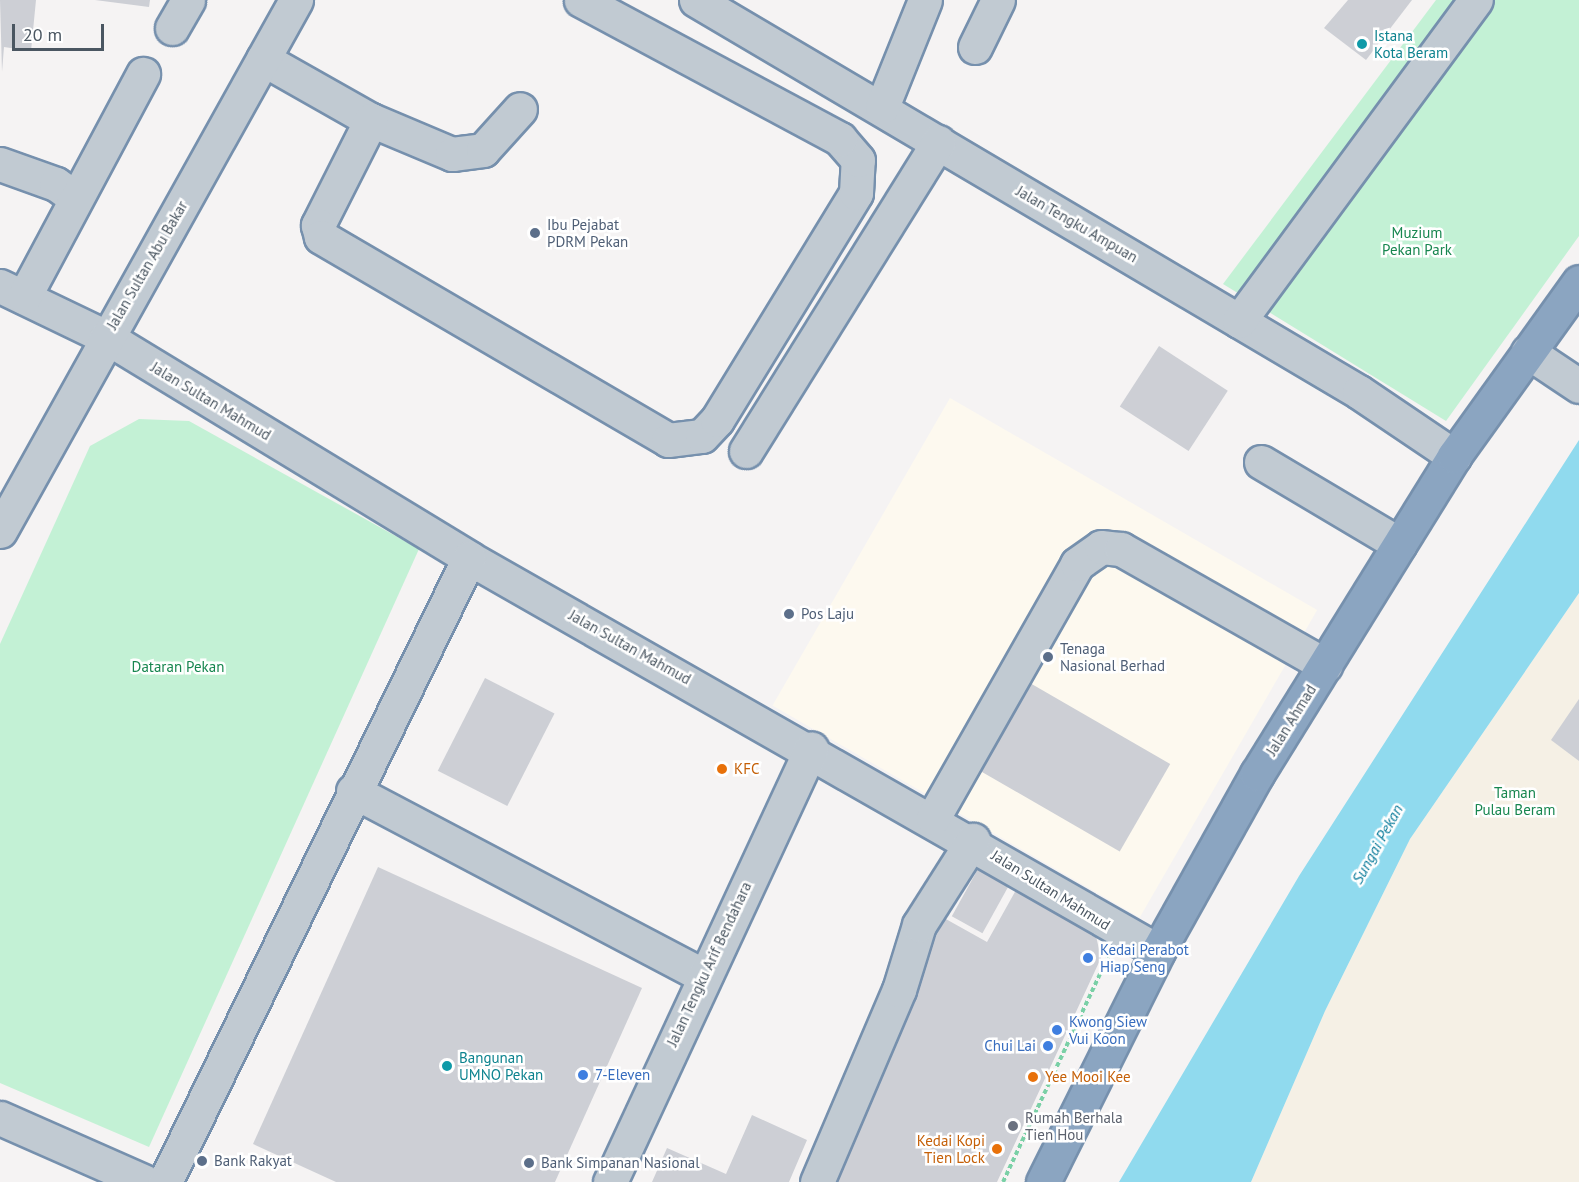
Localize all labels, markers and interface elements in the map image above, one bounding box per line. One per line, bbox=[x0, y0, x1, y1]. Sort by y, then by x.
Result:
scale bar bbox=[15, 12, 106, 50]
text: 20 m bbox=[23, 23, 62, 46]
place label: Istana Kota Beram bbox=[1374, 26, 1448, 61]
marker: Istana Kota Beram bbox=[1355, 37, 1369, 51]
street label: Jalan Tengku Ampuan bbox=[1013, 182, 1141, 266]
street label: Jalan Sultan Abu Bakar bbox=[103, 197, 191, 333]
place label: Ibu Pejabat PDRM Pekan bbox=[547, 215, 628, 250]
park label: Muzium Pekan Park bbox=[1382, 223, 1452, 258]
marker: Ibu Pejabat PDRM Pekan bbox=[528, 226, 542, 240]
street label: Jalan Sultan Mahmud bbox=[148, 358, 274, 444]
place label: Pos Laju bbox=[801, 605, 854, 623]
street label: Jalan Sultan Mahmud bbox=[566, 606, 694, 688]
marker: Pos Laju bbox=[782, 607, 796, 621]
place label: Tenaga Nasional Berhad bbox=[1060, 639, 1165, 674]
marker: Tenaga Nasional Berhad bbox=[1041, 650, 1055, 664]
park label: Dataran Pekan bbox=[132, 658, 224, 676]
street label: Jalan Ahmad bbox=[1262, 681, 1320, 759]
place label: KFC bbox=[734, 760, 759, 778]
marker: KFC bbox=[715, 762, 729, 776]
park label: Taman Pulau Beram bbox=[1475, 783, 1555, 818]
water label: Sungai Pekan bbox=[1347, 801, 1407, 887]
street label: Jalan Sultan Mahmud bbox=[988, 846, 1114, 934]
street label: Jalan Tengku Arif Bendahara bbox=[663, 878, 755, 1050]
place label: Kedai Perabot Hiap Seng bbox=[1100, 940, 1189, 975]
marker: Kedai Perabot Hiap Seng bbox=[1081, 951, 1095, 965]
place label: Kwong Siew Vui Koon bbox=[1069, 1012, 1147, 1047]
marker: Kwong Siew Vui Koon bbox=[1050, 1023, 1064, 1037]
place label: Chui Lai bbox=[984, 1037, 1036, 1055]
marker: Chui Lai bbox=[1041, 1039, 1055, 1053]
place label: Bangunan UMNO Pekan bbox=[459, 1048, 543, 1083]
marker: Bangunan UMNO Pekan bbox=[440, 1059, 454, 1073]
place label: 7-Eleven bbox=[595, 1066, 650, 1084]
marker: 7-Eleven bbox=[576, 1068, 590, 1082]
place label: Yee Mooi Kee bbox=[1045, 1068, 1131, 1086]
marker: Yee Mooi Kee bbox=[1026, 1070, 1040, 1084]
place label: Rumah Berhala Tien Hou bbox=[1025, 1108, 1123, 1143]
marker: Rumah Berhala Tien Hou bbox=[1006, 1119, 1020, 1133]
place label: Kedai Kopi Tien Lock bbox=[917, 1131, 985, 1166]
marker: Kedai Kopi Tien Lock bbox=[990, 1142, 1004, 1156]
place label: Bank Rakyat bbox=[214, 1152, 292, 1170]
marker: Bank Rakyat bbox=[195, 1154, 209, 1168]
place label: Bank Simpanan Nasional bbox=[541, 1154, 700, 1172]
marker: Bank Simpanan Nasional bbox=[522, 1156, 536, 1170]

